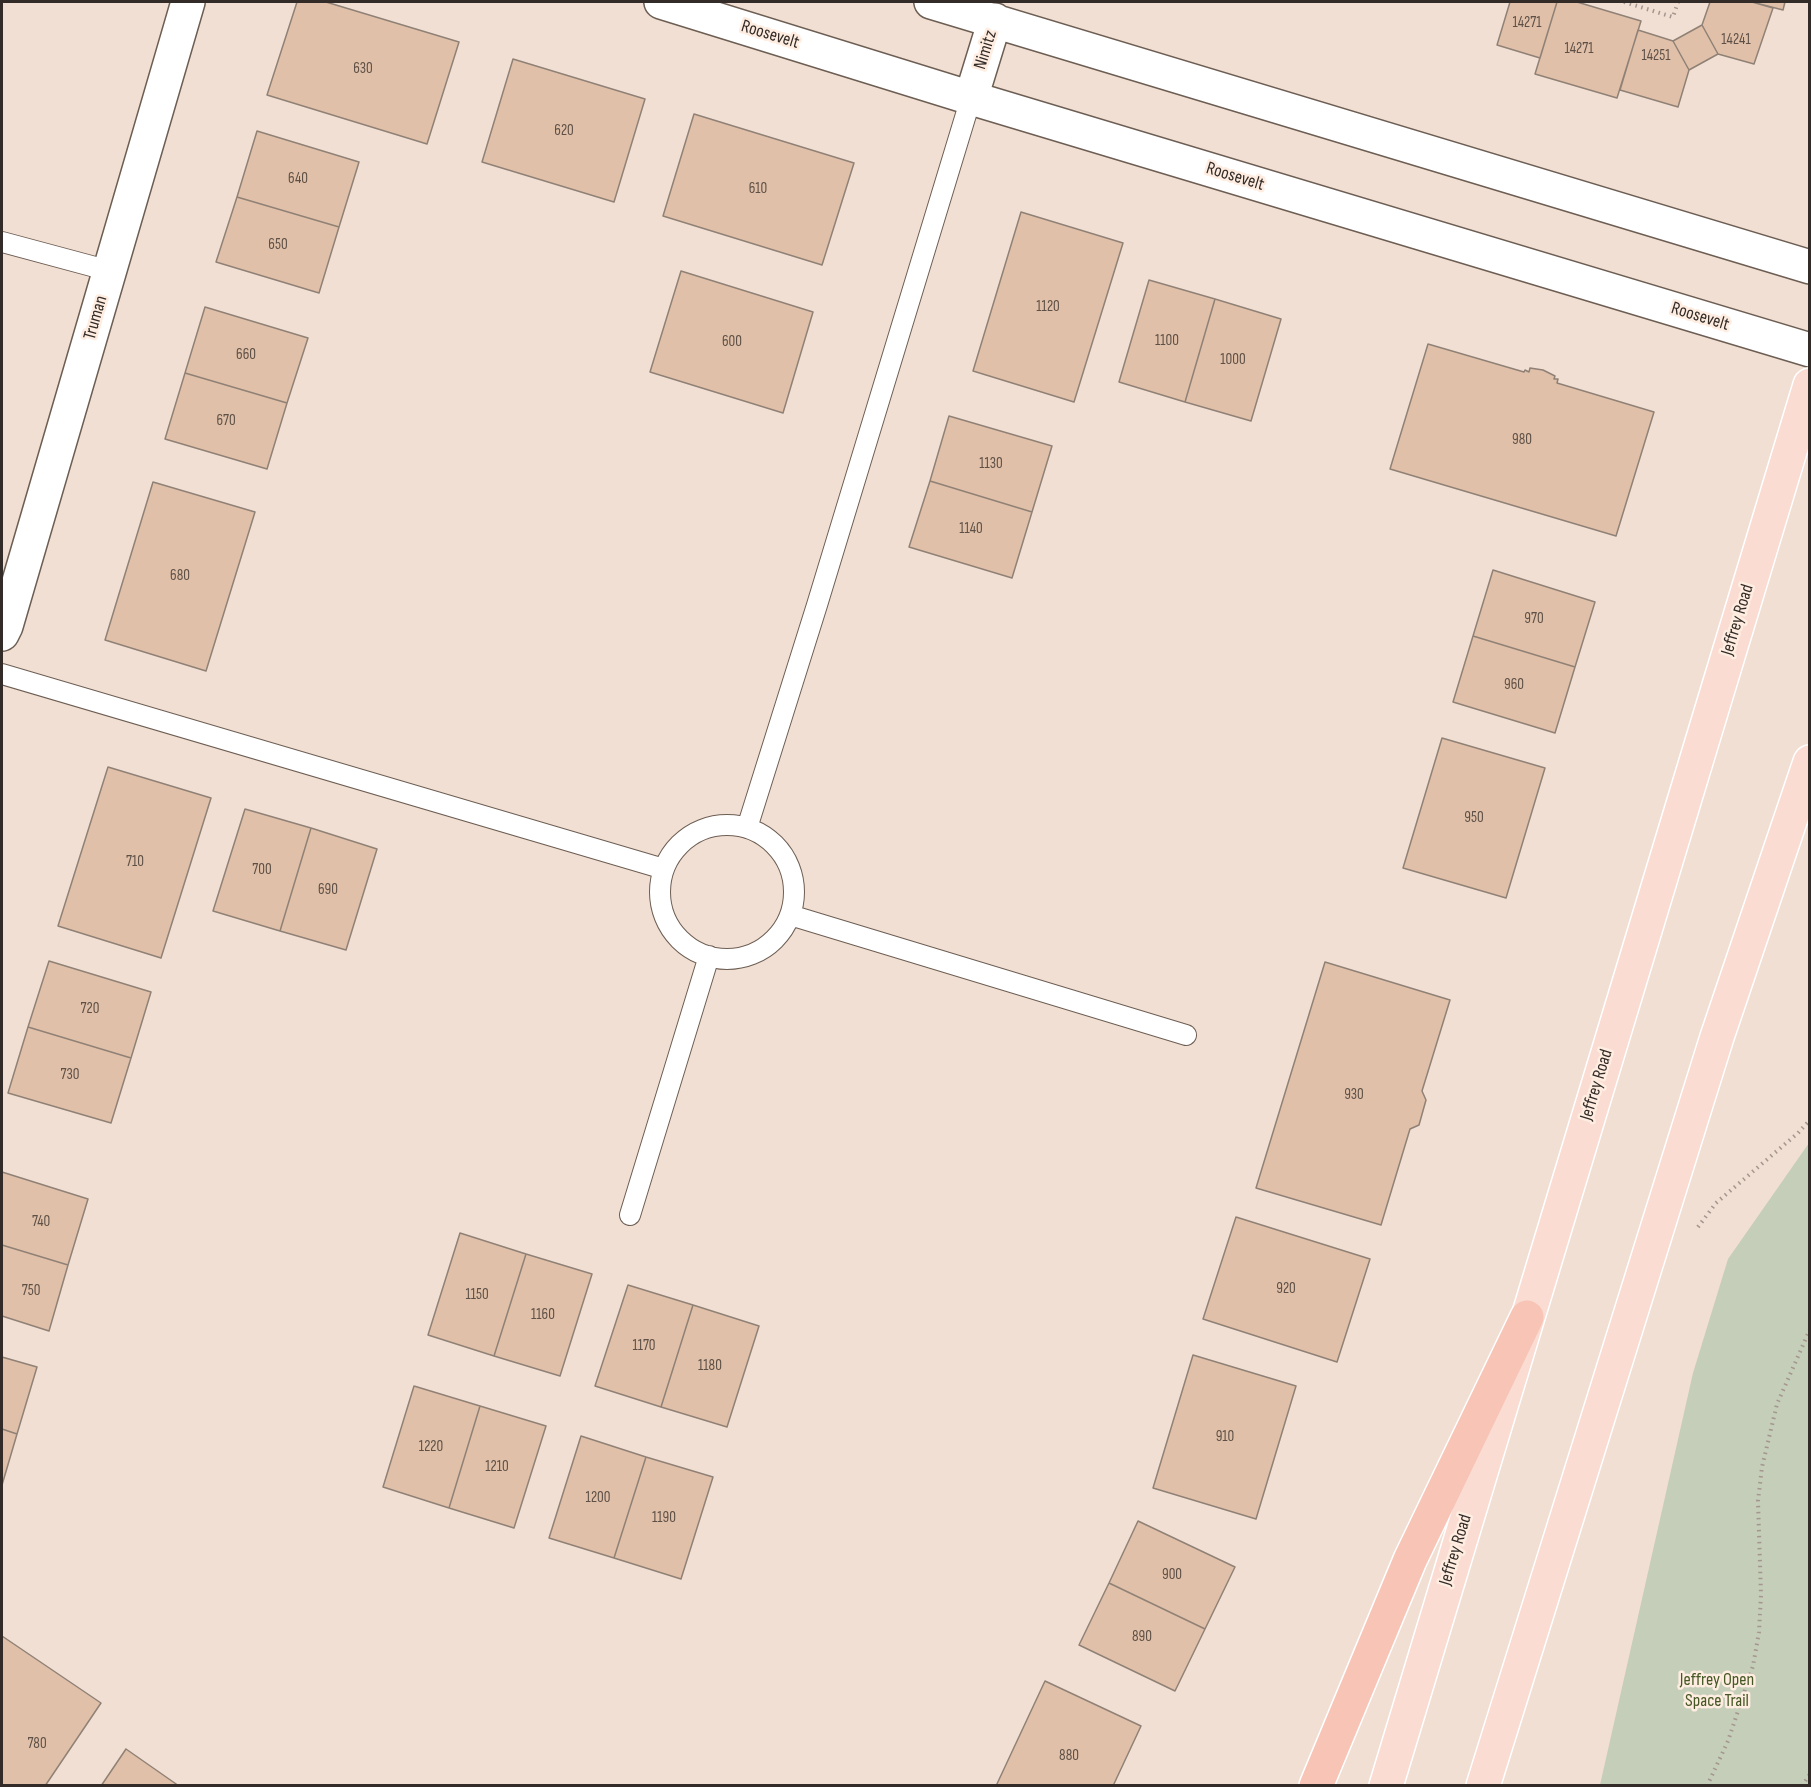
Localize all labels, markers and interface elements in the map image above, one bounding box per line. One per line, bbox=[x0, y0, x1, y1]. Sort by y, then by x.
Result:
house number: 14271 bbox=[1512, 14, 1542, 32]
street label: Roosevelt bbox=[738, 16, 802, 54]
street label: Nimitz bbox=[970, 28, 1002, 72]
house number: 14241 bbox=[1721, 31, 1751, 49]
house number: 14271 bbox=[1564, 40, 1594, 58]
house number: 14251 bbox=[1641, 47, 1671, 65]
house number: 630 bbox=[353, 60, 373, 78]
house number: 620 bbox=[554, 122, 574, 140]
street label: Roosevelt bbox=[1203, 158, 1267, 196]
house number: 640 bbox=[288, 170, 308, 188]
house number: 610 bbox=[749, 180, 767, 198]
house number: 650 bbox=[268, 236, 288, 254]
street label: Truman bbox=[79, 293, 113, 343]
house number: 1120 bbox=[1036, 298, 1060, 316]
street label: Roosevelt bbox=[1668, 298, 1732, 336]
house number: 1100 bbox=[1155, 332, 1179, 350]
house number: 600 bbox=[722, 333, 742, 351]
house number: 660 bbox=[236, 346, 256, 364]
house number: 1000 bbox=[1220, 351, 1246, 369]
house number: 670 bbox=[216, 412, 236, 430]
house number: 980 bbox=[1512, 431, 1532, 449]
house number: 1130 bbox=[979, 455, 1003, 473]
house number: 1140 bbox=[959, 520, 983, 538]
house number: 680 bbox=[170, 567, 190, 585]
street label: Jeffrey Road bbox=[1717, 582, 1759, 658]
house number: 970 bbox=[1524, 610, 1544, 628]
house number: 960 bbox=[1504, 676, 1524, 694]
house number: 950 bbox=[1464, 809, 1484, 827]
house number: 710 bbox=[126, 853, 144, 871]
house number: 700 bbox=[252, 861, 272, 879]
house number: 690 bbox=[318, 881, 338, 899]
house number: 720 bbox=[81, 1000, 99, 1018]
street label: Jeffrey Road bbox=[1576, 1047, 1618, 1123]
house number: 730 bbox=[61, 1066, 79, 1084]
house number: 930 bbox=[1344, 1086, 1364, 1104]
house number: 740 bbox=[32, 1213, 50, 1231]
house number: 920 bbox=[1276, 1280, 1296, 1298]
house number: 750 bbox=[22, 1282, 40, 1300]
house number: 1150 bbox=[465, 1286, 489, 1304]
house number: 1160 bbox=[531, 1306, 555, 1324]
house number: 1170 bbox=[632, 1337, 656, 1355]
house number: 1180 bbox=[698, 1357, 722, 1375]
house number: 910 bbox=[1216, 1428, 1234, 1446]
house number: 1220 bbox=[419, 1438, 443, 1456]
house number: 1210 bbox=[485, 1458, 509, 1476]
house number: 1200 bbox=[586, 1489, 610, 1507]
house number: 1190 bbox=[652, 1509, 676, 1527]
street label: Jeffrey Road bbox=[1435, 1512, 1477, 1588]
house number: 900 bbox=[1162, 1566, 1182, 1584]
house number: 890 bbox=[1132, 1628, 1152, 1646]
park label: Jeffrey Open Space Trail bbox=[1680, 1669, 1754, 1712]
house number: 780 bbox=[27, 1735, 47, 1753]
house number: 880 bbox=[1059, 1747, 1079, 1765]

